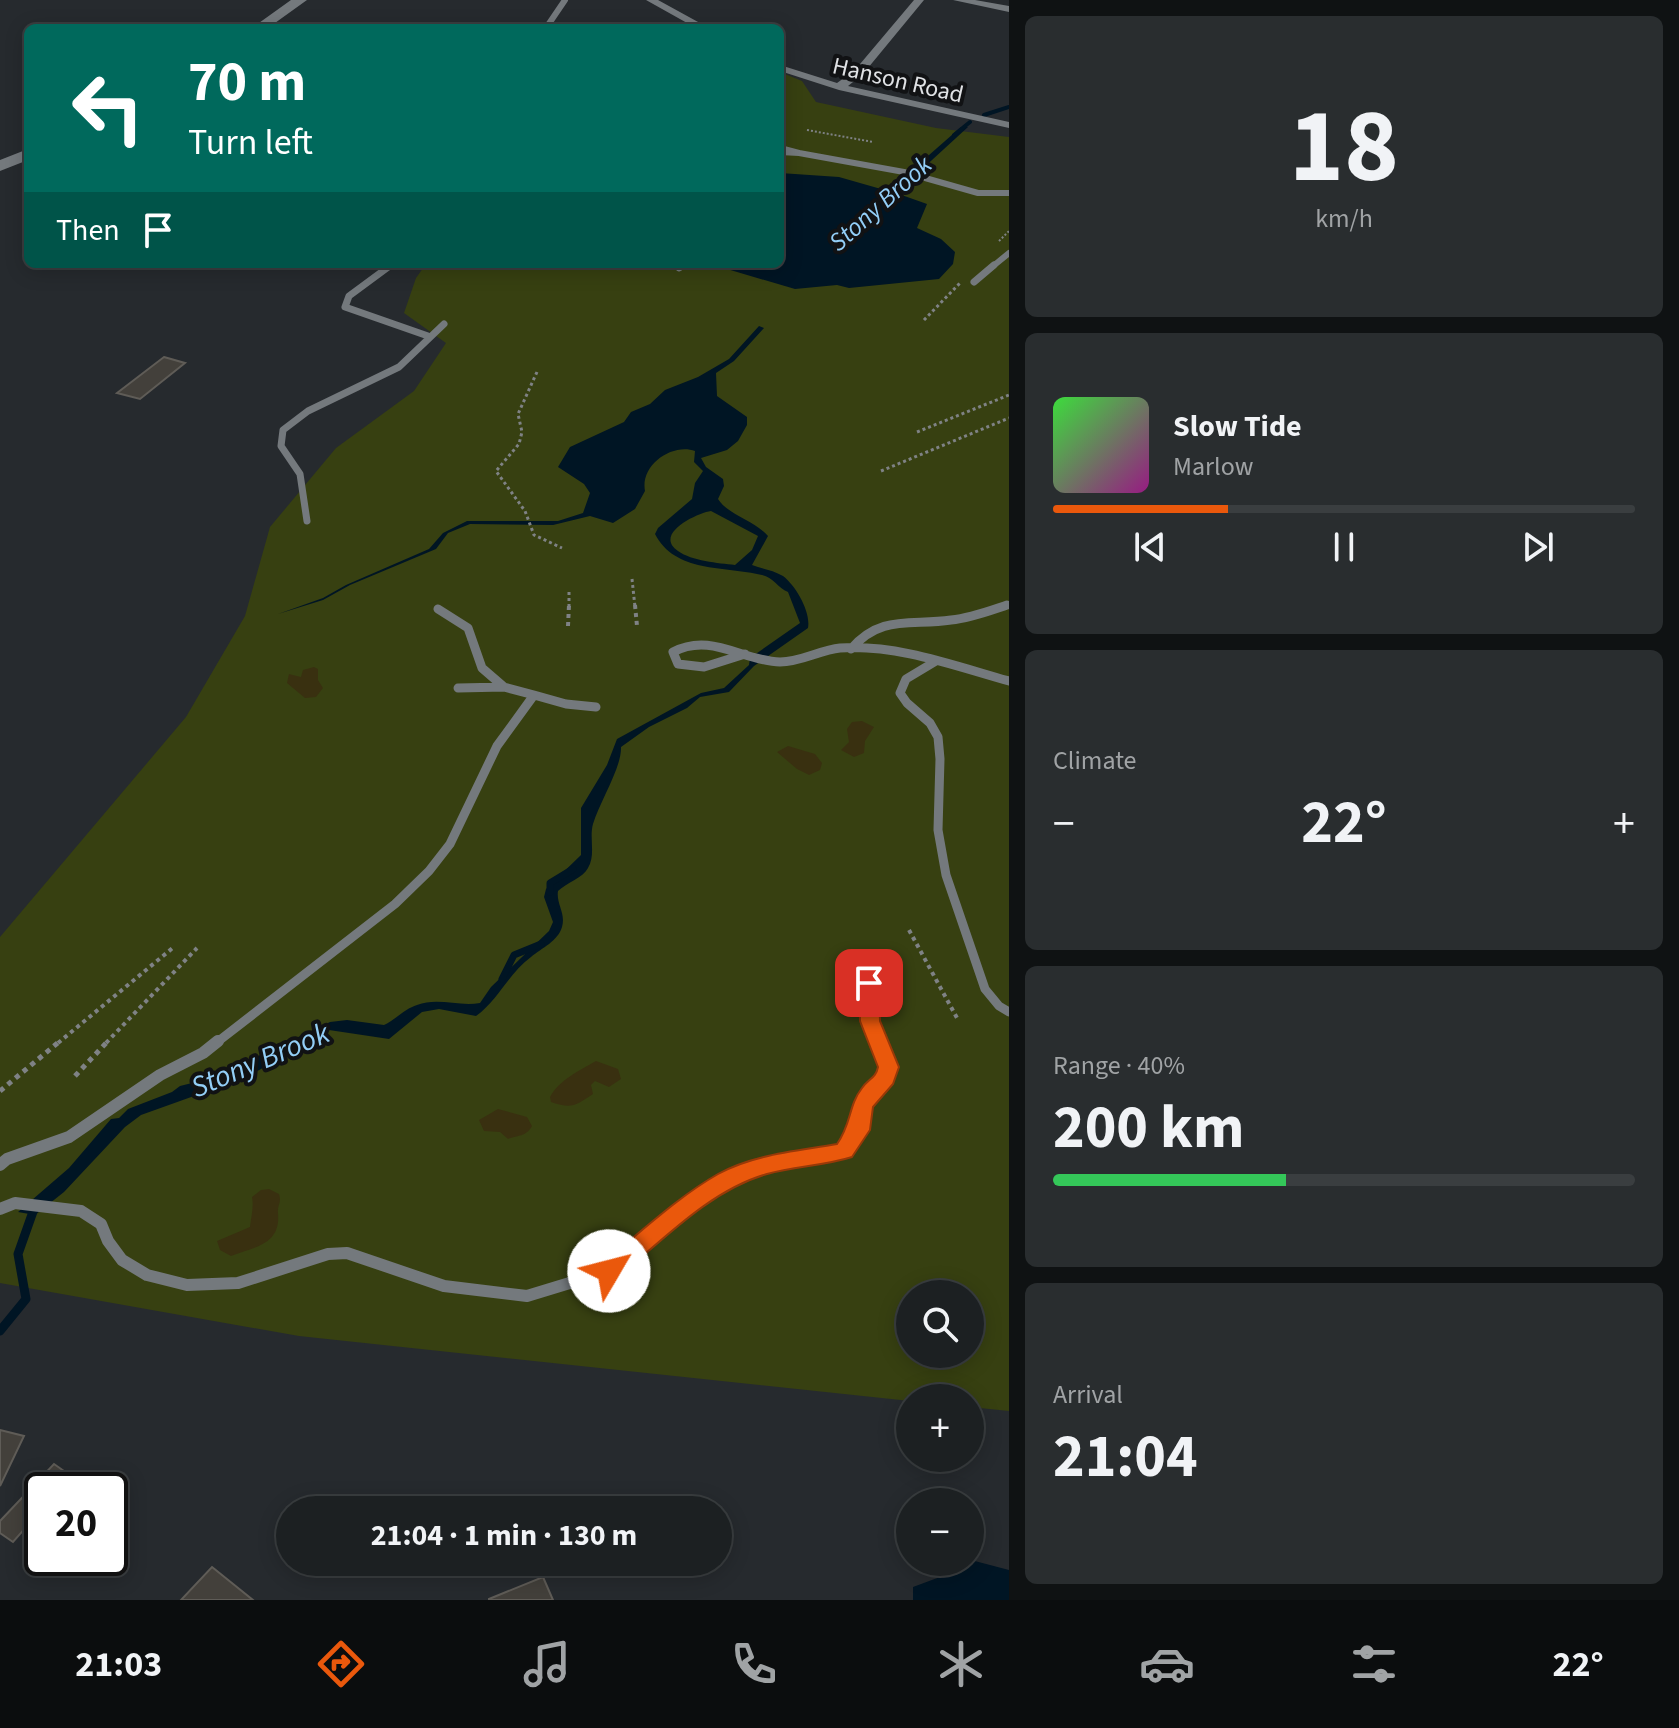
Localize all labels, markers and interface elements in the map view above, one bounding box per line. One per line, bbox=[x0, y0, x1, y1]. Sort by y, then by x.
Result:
text: 70 m bbox=[188, 43, 306, 122]
street label: Hanson Road bbox=[829, 48, 967, 113]
icon: left bbox=[56, 56, 160, 160]
text: 18 bbox=[1289, 74, 1399, 222]
text: Turn left bbox=[188, 117, 313, 168]
water label: Stony Brook bbox=[821, 147, 941, 260]
text: km/h bbox=[1315, 200, 1373, 237]
icon: arrive bbox=[136, 208, 180, 252]
text: Then bbox=[56, 209, 120, 252]
text: Slow Tide bbox=[1173, 405, 1302, 448]
text: Marlow bbox=[1173, 448, 1253, 485]
icon: previous bbox=[1128, 525, 1172, 569]
icon: pause bbox=[1322, 525, 1366, 569]
icon: next bbox=[1516, 525, 1560, 569]
text: Climate bbox=[1053, 742, 1137, 779]
text: 22° bbox=[1301, 781, 1387, 866]
text: − bbox=[1053, 793, 1075, 856]
text: + bbox=[1613, 793, 1635, 856]
pin bbox=[835, 949, 903, 1017]
icon: arrive bbox=[847, 961, 891, 1005]
water label: Stony Brook bbox=[184, 1012, 337, 1109]
text: Range · 40% bbox=[1053, 1047, 1185, 1084]
text: 200 km bbox=[1053, 1086, 1244, 1171]
position arrow bbox=[567, 1229, 651, 1313]
map controls bbox=[896, 1280, 984, 1576]
button: search bbox=[896, 1280, 984, 1368]
text: Arrival bbox=[1053, 1376, 1123, 1413]
button: + bbox=[896, 1384, 984, 1472]
text: 21:04 bbox=[1053, 1415, 1198, 1500]
speed limit sign: 20 bbox=[24, 1472, 128, 1576]
button: − bbox=[896, 1488, 984, 1576]
text: 21:04 · 1 min · 130 m bbox=[371, 1514, 637, 1557]
icon: directions bbox=[313, 1636, 369, 1692]
icon: music bbox=[519, 1636, 575, 1692]
icon: phone bbox=[726, 1636, 782, 1692]
icon: climate bbox=[933, 1636, 989, 1692]
icon: car bbox=[1139, 1636, 1195, 1692]
icon: filters bbox=[1346, 1636, 1402, 1692]
text: 21:03 bbox=[75, 1639, 162, 1690]
text: 22° bbox=[1553, 1639, 1604, 1690]

